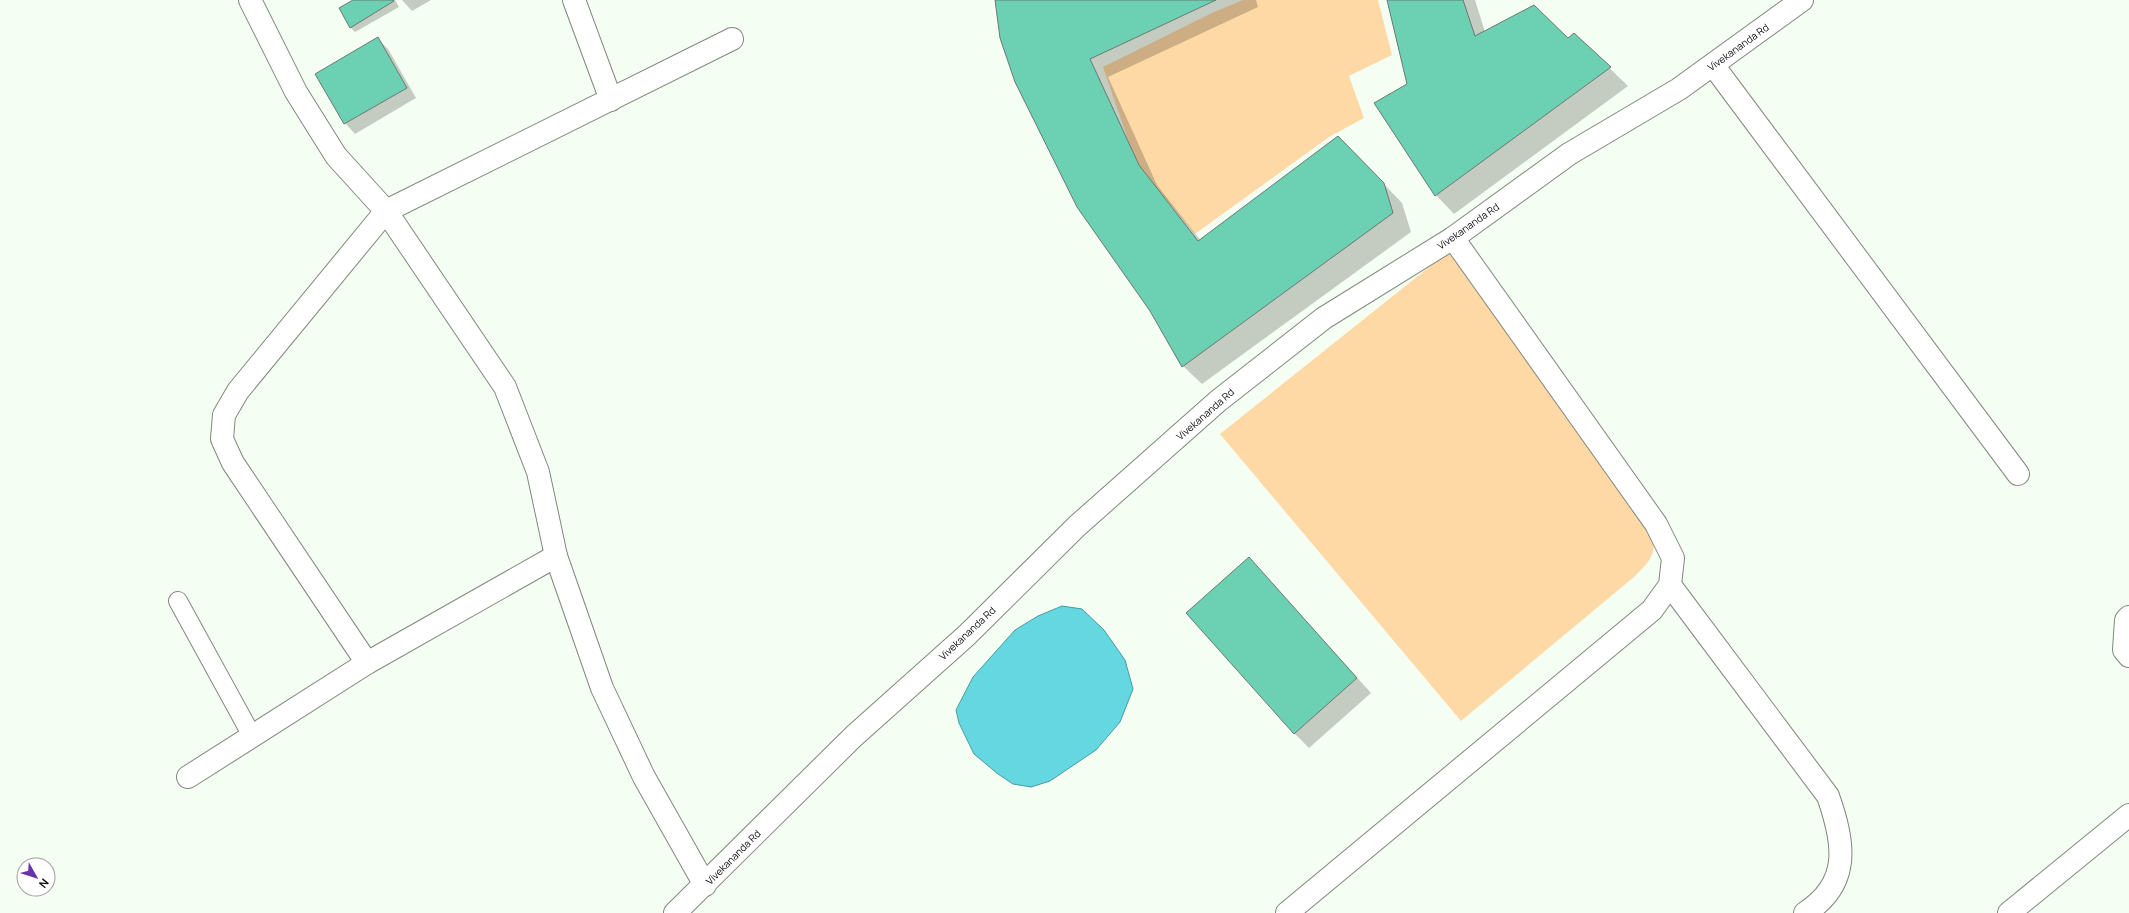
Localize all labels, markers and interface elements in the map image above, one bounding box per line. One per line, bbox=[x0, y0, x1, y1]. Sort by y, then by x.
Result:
street label: Vivekananda Rd bbox=[1705, 20, 1772, 74]
street label: Vivekananda Rd bbox=[1434, 199, 1502, 253]
street label: Vivekananda Rd bbox=[1173, 385, 1237, 443]
street label: Vivekananda Rd bbox=[936, 603, 998, 663]
street label: Vivekananda Rd bbox=[702, 826, 764, 888]
north arrow bbox=[16, 857, 56, 897]
text: N bbox=[36, 876, 52, 891]

